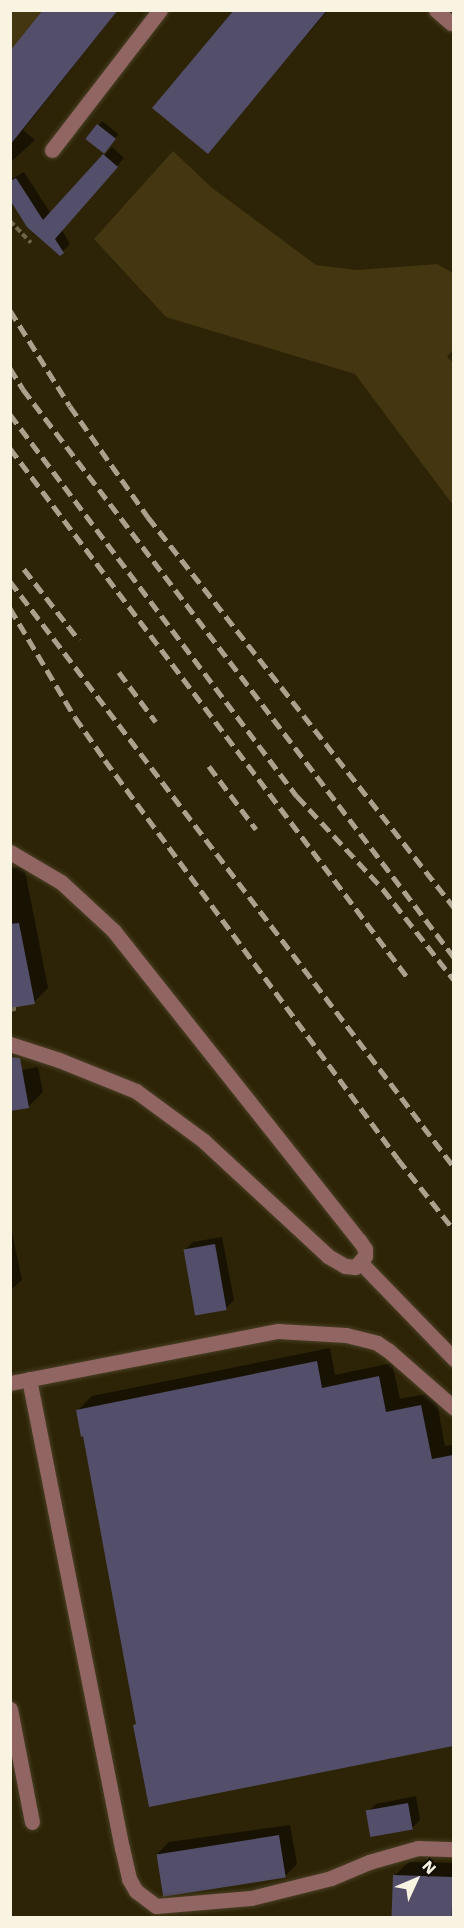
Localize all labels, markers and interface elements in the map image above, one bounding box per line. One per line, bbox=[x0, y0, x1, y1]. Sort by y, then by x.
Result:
north arrow bbox=[386, 1850, 446, 1910]
text: N bbox=[418, 1856, 440, 1878]

